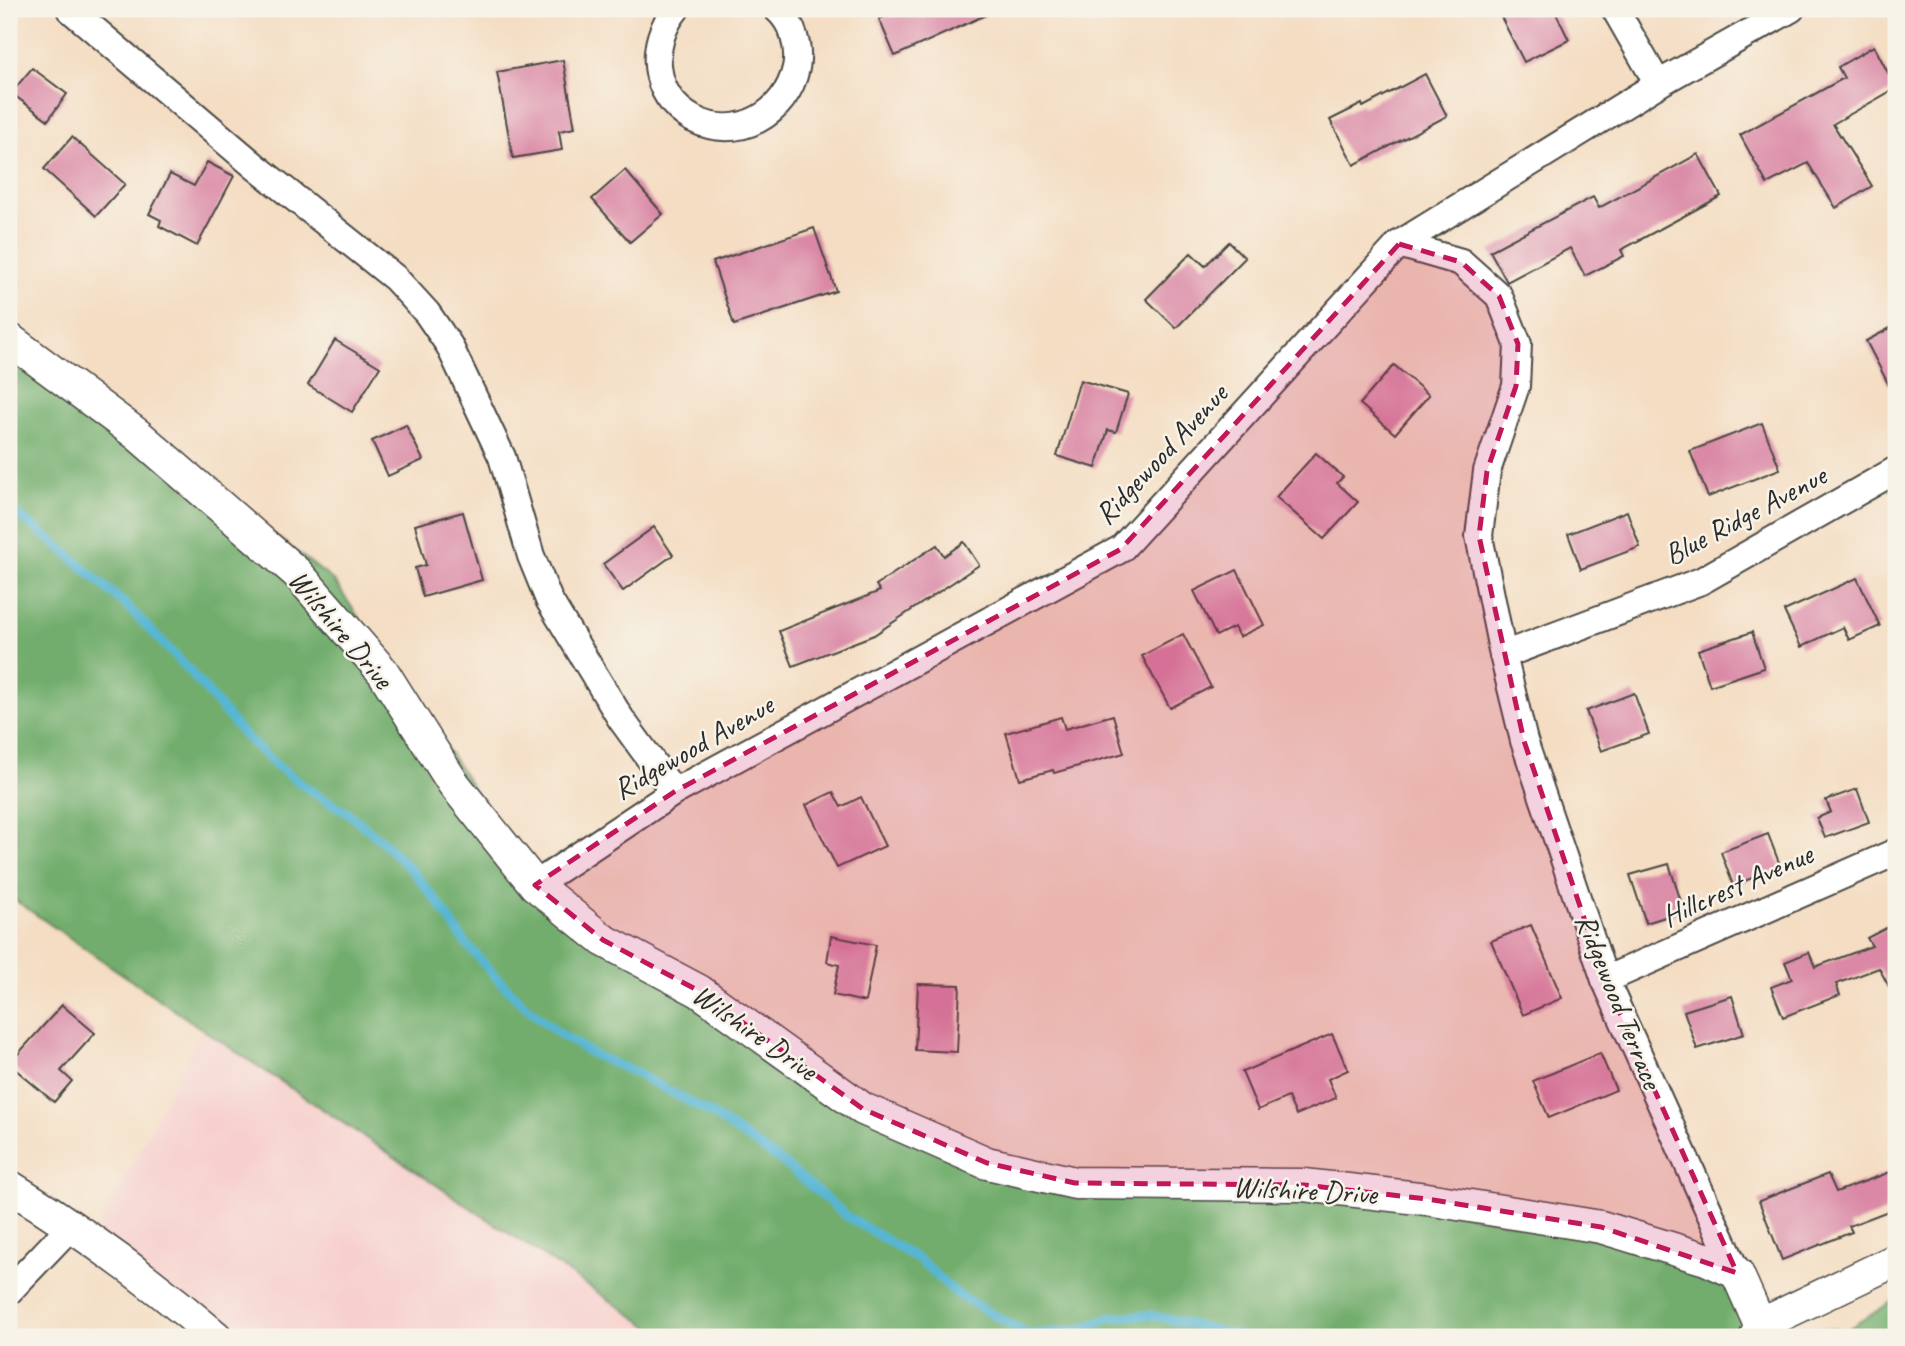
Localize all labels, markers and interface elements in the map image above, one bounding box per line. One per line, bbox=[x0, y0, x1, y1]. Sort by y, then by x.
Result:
street label: Ridgewood Avenue bbox=[1086, 374, 1237, 532]
street label: Blue Ridge Avenue bbox=[1657, 455, 1834, 574]
street label: Wilshire Drive bbox=[280, 562, 403, 698]
street label: Ridgewood Avenue bbox=[606, 685, 782, 808]
street label: Hillcrest Avenue bbox=[1656, 834, 1820, 935]
street label: Ridgewood Terrace bbox=[1567, 908, 1672, 1096]
street label: Wilshire Drive bbox=[685, 975, 827, 1090]
street label: Wilshire Drive bbox=[1232, 1167, 1380, 1213]

